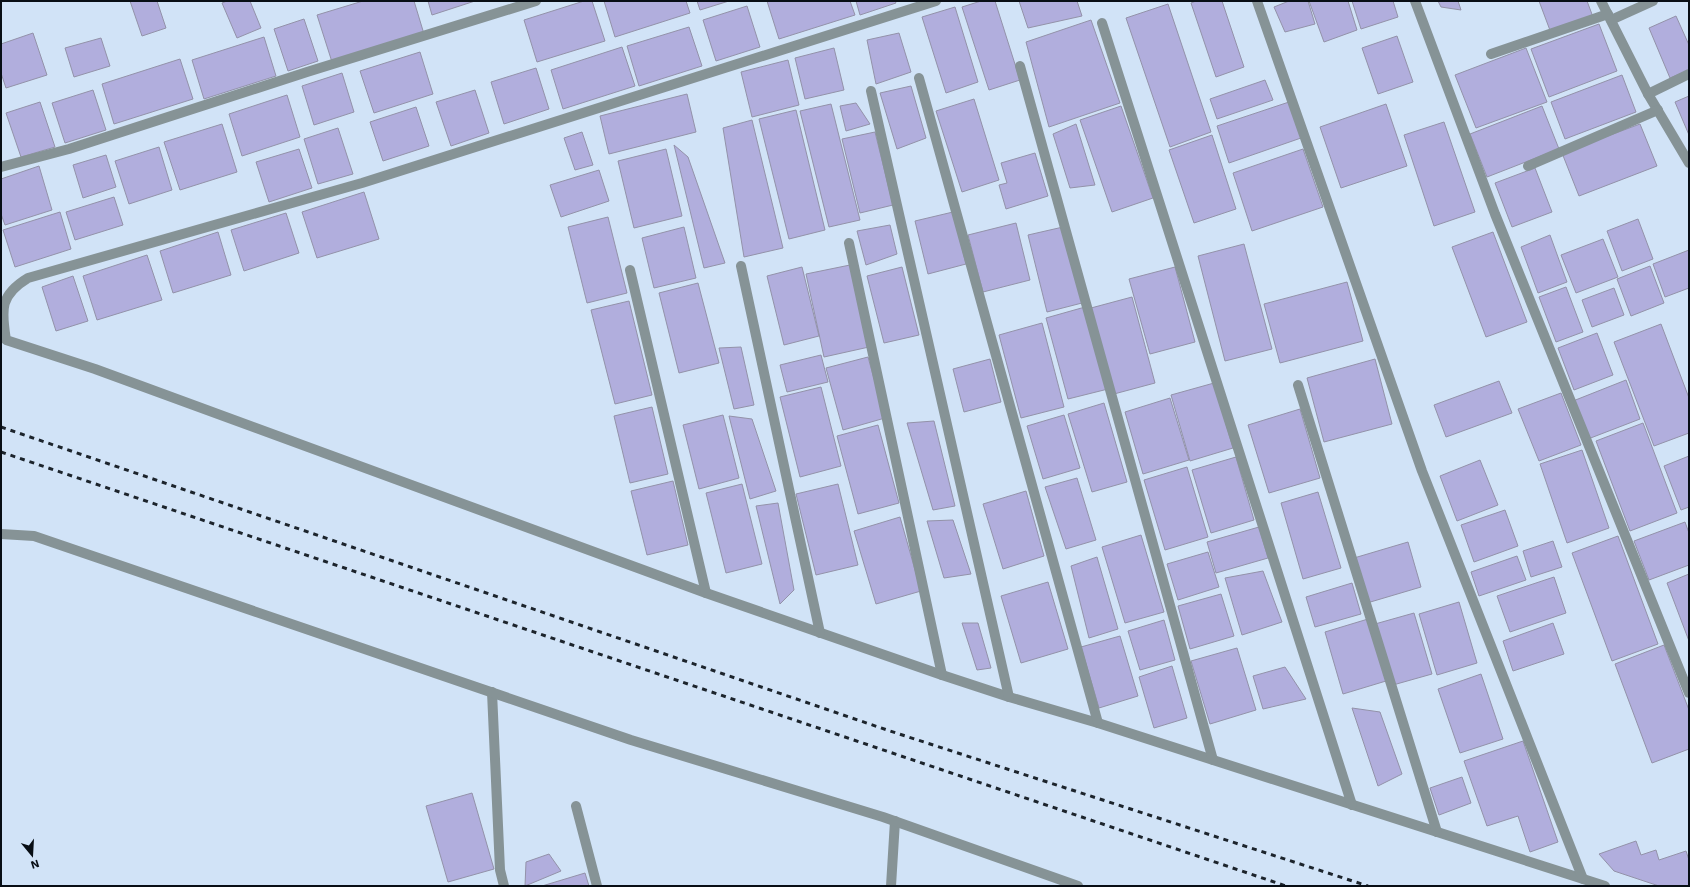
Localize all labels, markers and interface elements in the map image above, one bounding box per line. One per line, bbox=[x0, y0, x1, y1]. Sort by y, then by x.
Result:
north arrow bbox=[12, 835, 52, 875]
text: N bbox=[29, 857, 41, 871]

